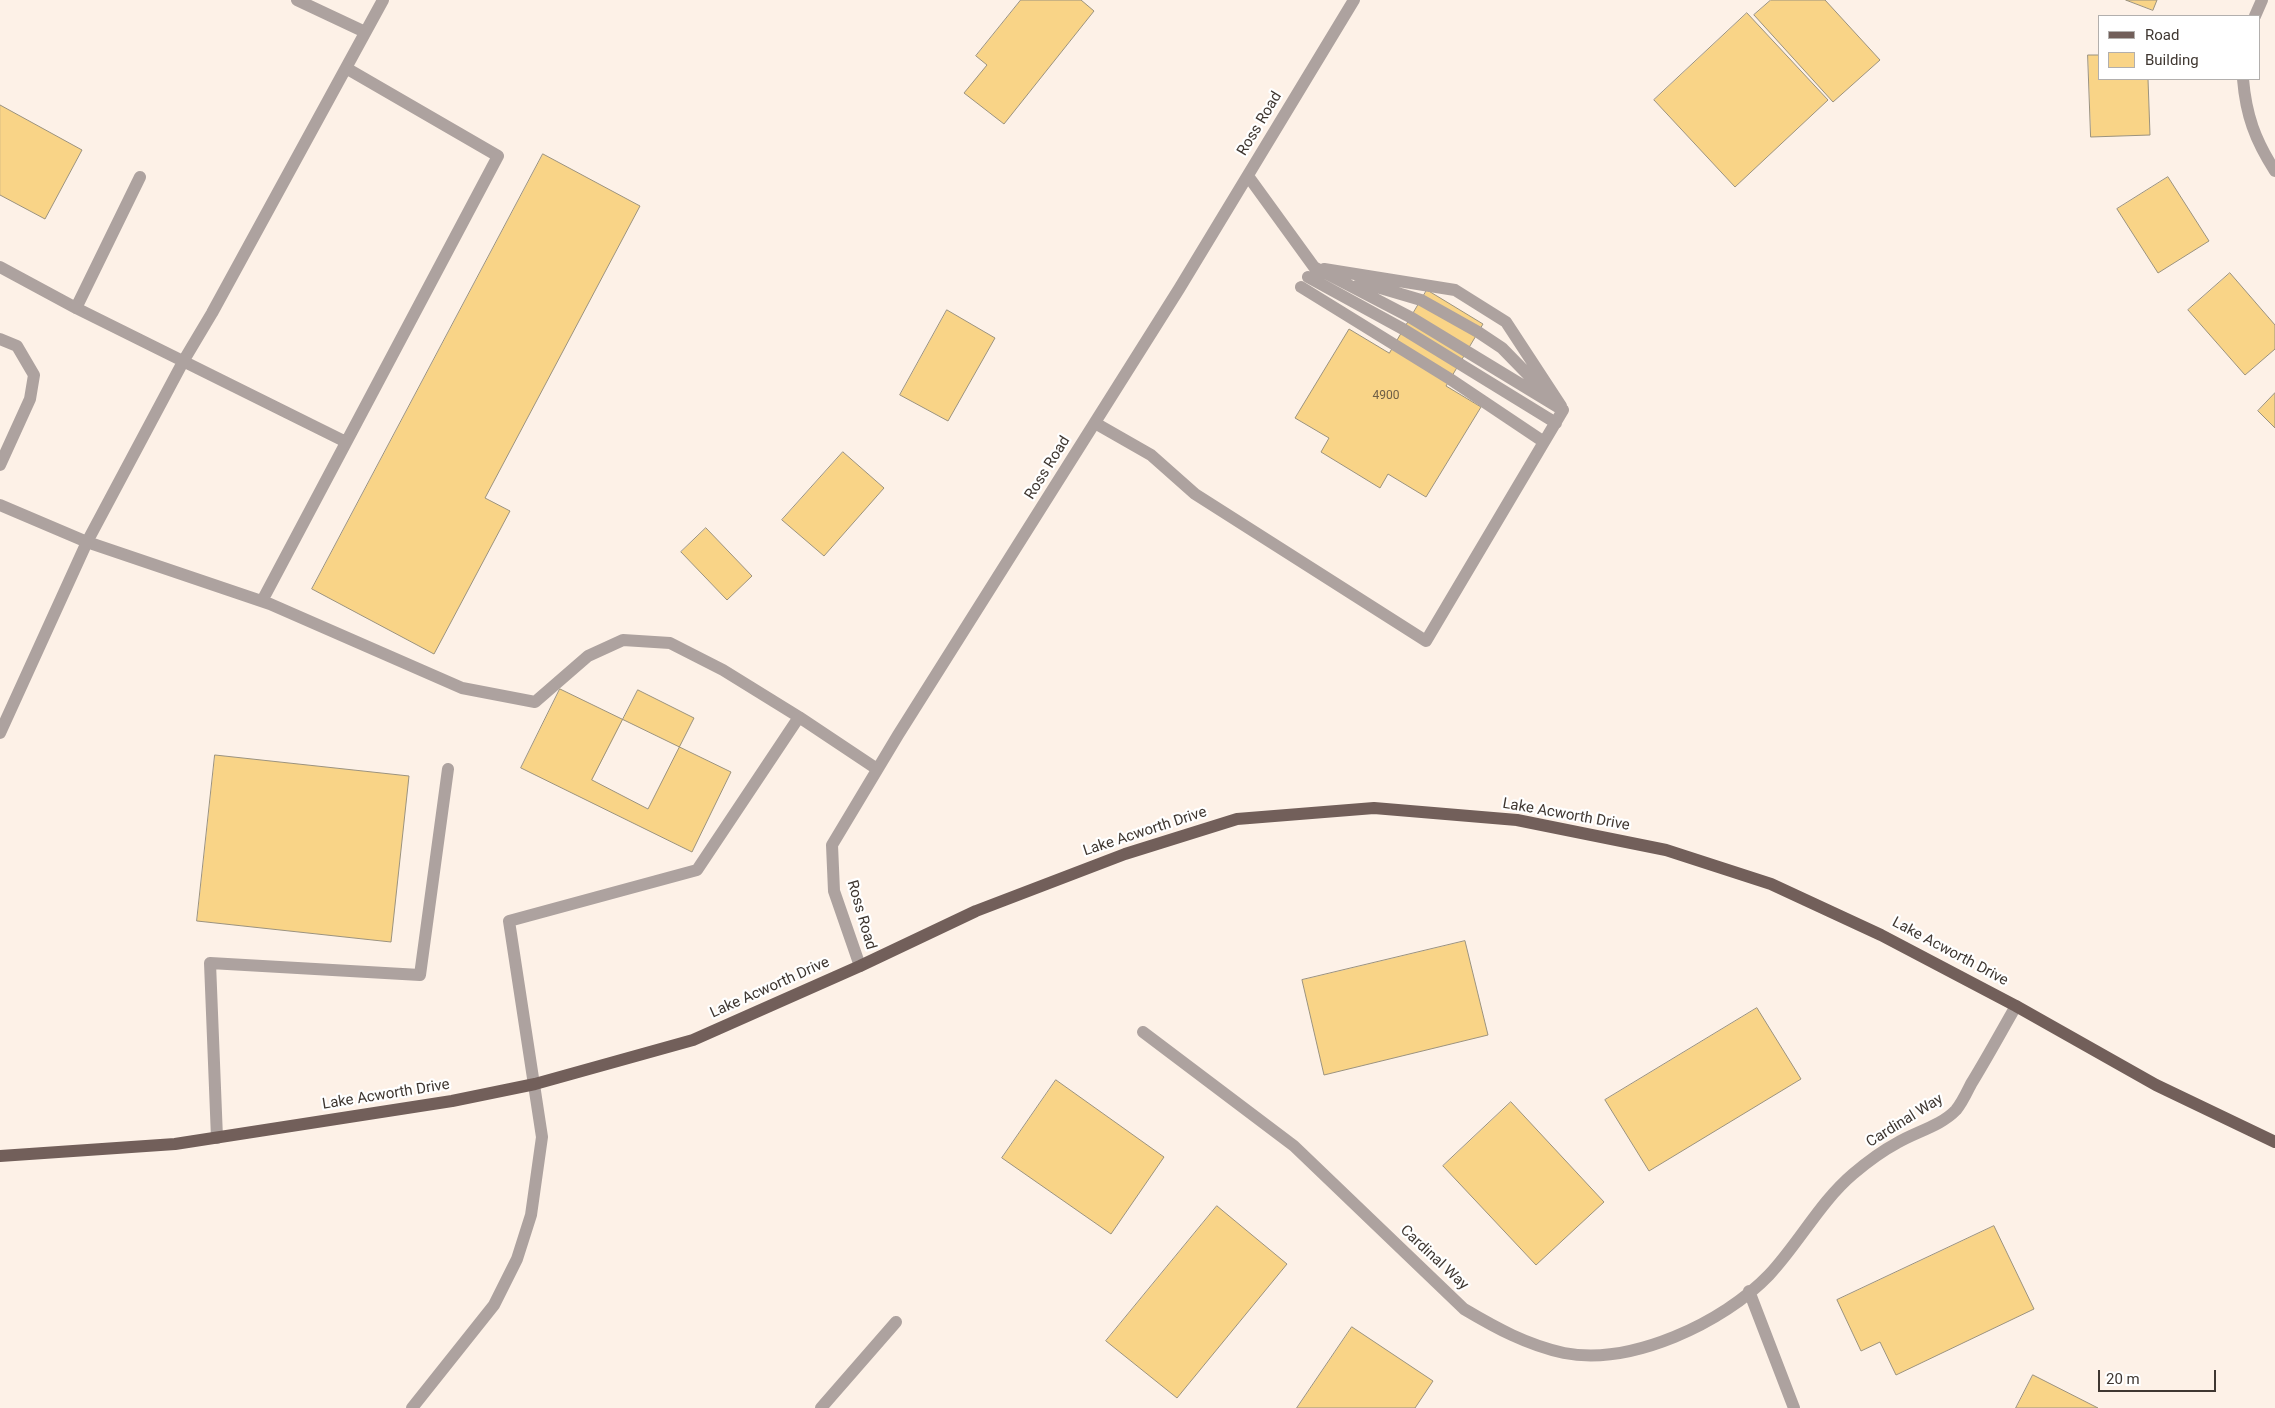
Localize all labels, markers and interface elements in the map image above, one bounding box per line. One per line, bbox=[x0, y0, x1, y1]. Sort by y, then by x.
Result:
legend bbox=[2098, 15, 2260, 80]
text: Road bbox=[2145, 26, 2179, 44]
text: Building bbox=[2145, 51, 2199, 69]
street label: Ross Road bbox=[1234, 89, 1286, 159]
house number: 4900 bbox=[1373, 389, 1399, 403]
street label: Ross Road bbox=[1021, 433, 1075, 503]
street label: Lake Acworth Drive bbox=[1501, 795, 1631, 835]
street label: Lake Acworth Drive bbox=[1081, 804, 1209, 860]
street label: Ross Road bbox=[843, 878, 879, 952]
street label: Lake Acworth Drive bbox=[1889, 914, 2011, 990]
street label: Lake Acworth Drive bbox=[707, 954, 833, 1022]
street label: Lake Acworth Drive bbox=[321, 1076, 451, 1114]
street label: Cardinal Way bbox=[1863, 1090, 1947, 1152]
street label: Cardinal Way bbox=[1396, 1222, 1472, 1294]
scale bar bbox=[2100, 1360, 2218, 1392]
text: 20 m bbox=[2106, 1370, 2140, 1388]

